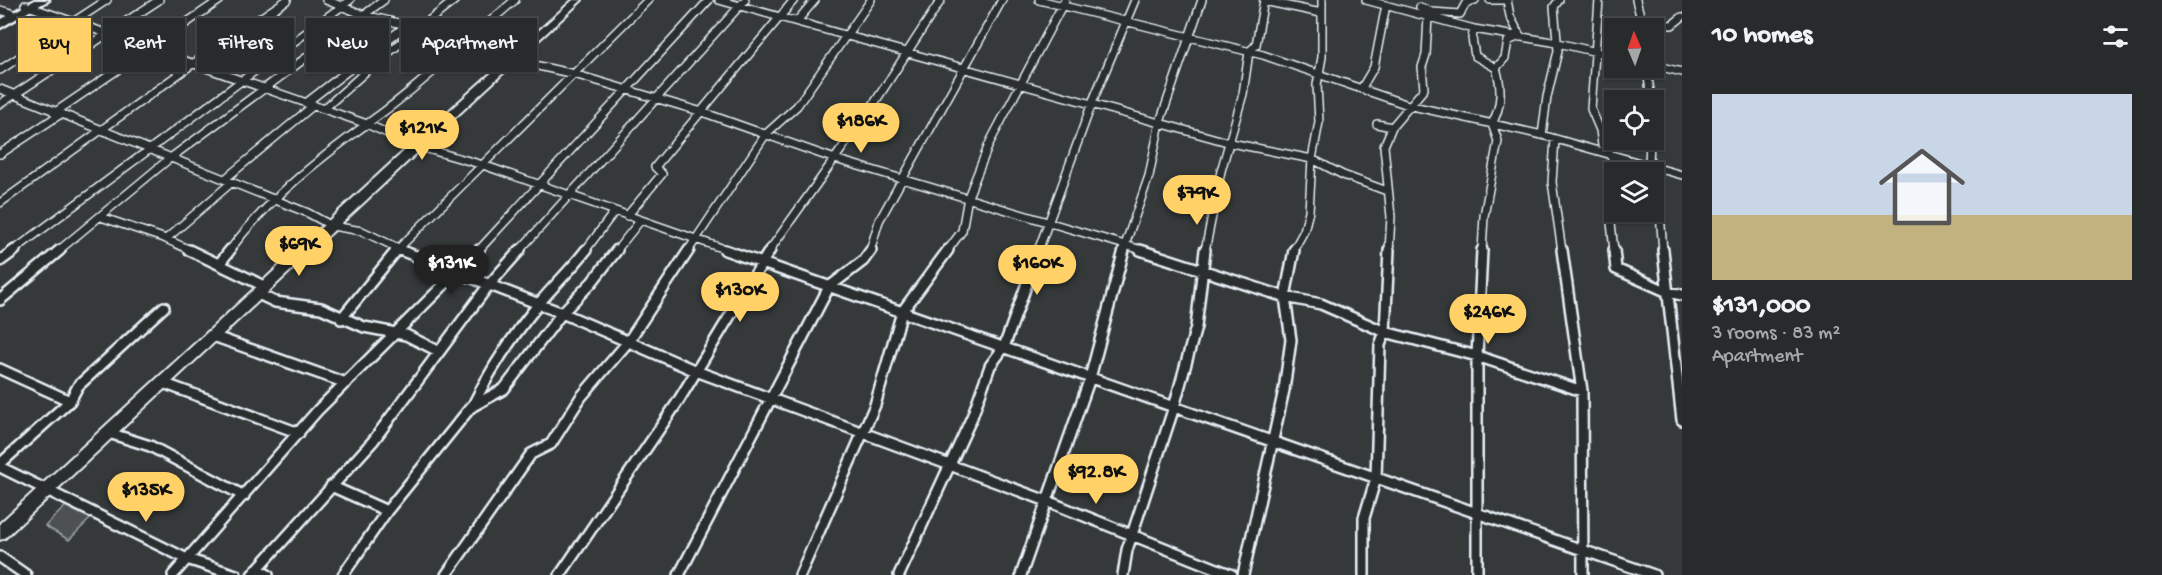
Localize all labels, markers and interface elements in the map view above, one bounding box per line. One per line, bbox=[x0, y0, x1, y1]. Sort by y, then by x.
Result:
chip: Buy bbox=[18, 18, 91, 72]
chip: Rent bbox=[103, 18, 185, 72]
chip: Filters bbox=[197, 18, 294, 72]
chip: New bbox=[306, 18, 389, 72]
chip: Apartment bbox=[401, 18, 537, 72]
north arrow bbox=[1604, 18, 1664, 78]
map controls bbox=[1604, 18, 1664, 222]
icon: filters bbox=[2099, 20, 2132, 53]
text: 10 homes bbox=[1712, 21, 1812, 52]
button: locate bbox=[1604, 90, 1664, 150]
pin: $186K bbox=[819, 103, 903, 154]
pin: $121K bbox=[380, 110, 464, 161]
text: $186K bbox=[836, 111, 886, 134]
text: $121K bbox=[399, 118, 445, 141]
icon: home bbox=[1868, 133, 1976, 241]
button: layers bbox=[1604, 162, 1664, 222]
pin: $79K bbox=[1161, 175, 1233, 226]
text: $79K bbox=[1177, 183, 1217, 206]
pin: $69K bbox=[263, 226, 335, 277]
text: $69K bbox=[279, 234, 319, 257]
pin: $131K bbox=[409, 245, 493, 296]
pin: $160K bbox=[995, 245, 1079, 296]
text: $131K bbox=[428, 253, 474, 276]
text: $160K bbox=[1012, 253, 1062, 276]
pin: $130K bbox=[698, 272, 782, 323]
text: $130K bbox=[715, 280, 765, 303]
text: $131,000 bbox=[1712, 292, 1811, 323]
pin: $246K bbox=[1446, 294, 1530, 345]
text: $246K bbox=[1463, 302, 1513, 325]
text: 3 rooms · 83 m² bbox=[1712, 323, 1840, 346]
text: Apartment bbox=[1712, 346, 1802, 369]
pin: $92.8K bbox=[1047, 454, 1145, 505]
text: $92.8K bbox=[1067, 462, 1125, 485]
pin: $135K bbox=[104, 472, 188, 523]
text: $135K bbox=[122, 480, 170, 503]

